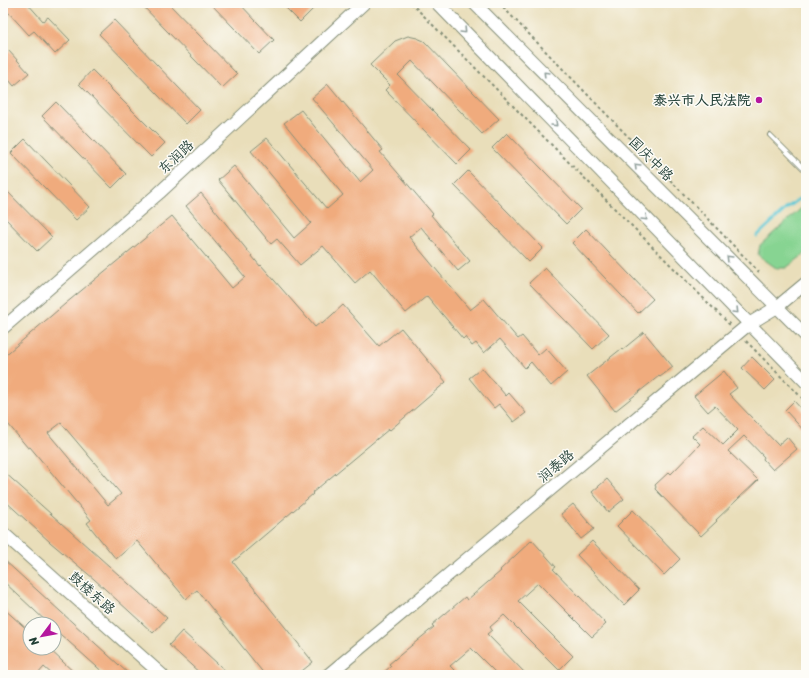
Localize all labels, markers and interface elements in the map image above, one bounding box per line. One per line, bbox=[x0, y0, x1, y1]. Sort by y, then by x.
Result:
one-way arrow bbox=[460, 26, 467, 34]
one-way arrow bbox=[543, 71, 551, 79]
place label: 泰兴市人民法院 bbox=[653, 88, 751, 113]
marker: 泰兴市人民法院 bbox=[754, 95, 764, 105]
one-way arrow bbox=[550, 119, 558, 127]
street label: 国庆中路 bbox=[622, 130, 680, 188]
street label: 东润路 bbox=[152, 134, 200, 180]
one-way arrow bbox=[635, 163, 642, 171]
one-way arrow bbox=[640, 213, 648, 221]
one-way arrow bbox=[726, 255, 734, 263]
one-way arrow bbox=[731, 306, 739, 314]
street label: 润泰路 bbox=[532, 443, 580, 489]
street label: 鼓楼东路 bbox=[63, 565, 121, 621]
north arrow bbox=[22, 616, 62, 656]
text: N bbox=[24, 632, 45, 650]

